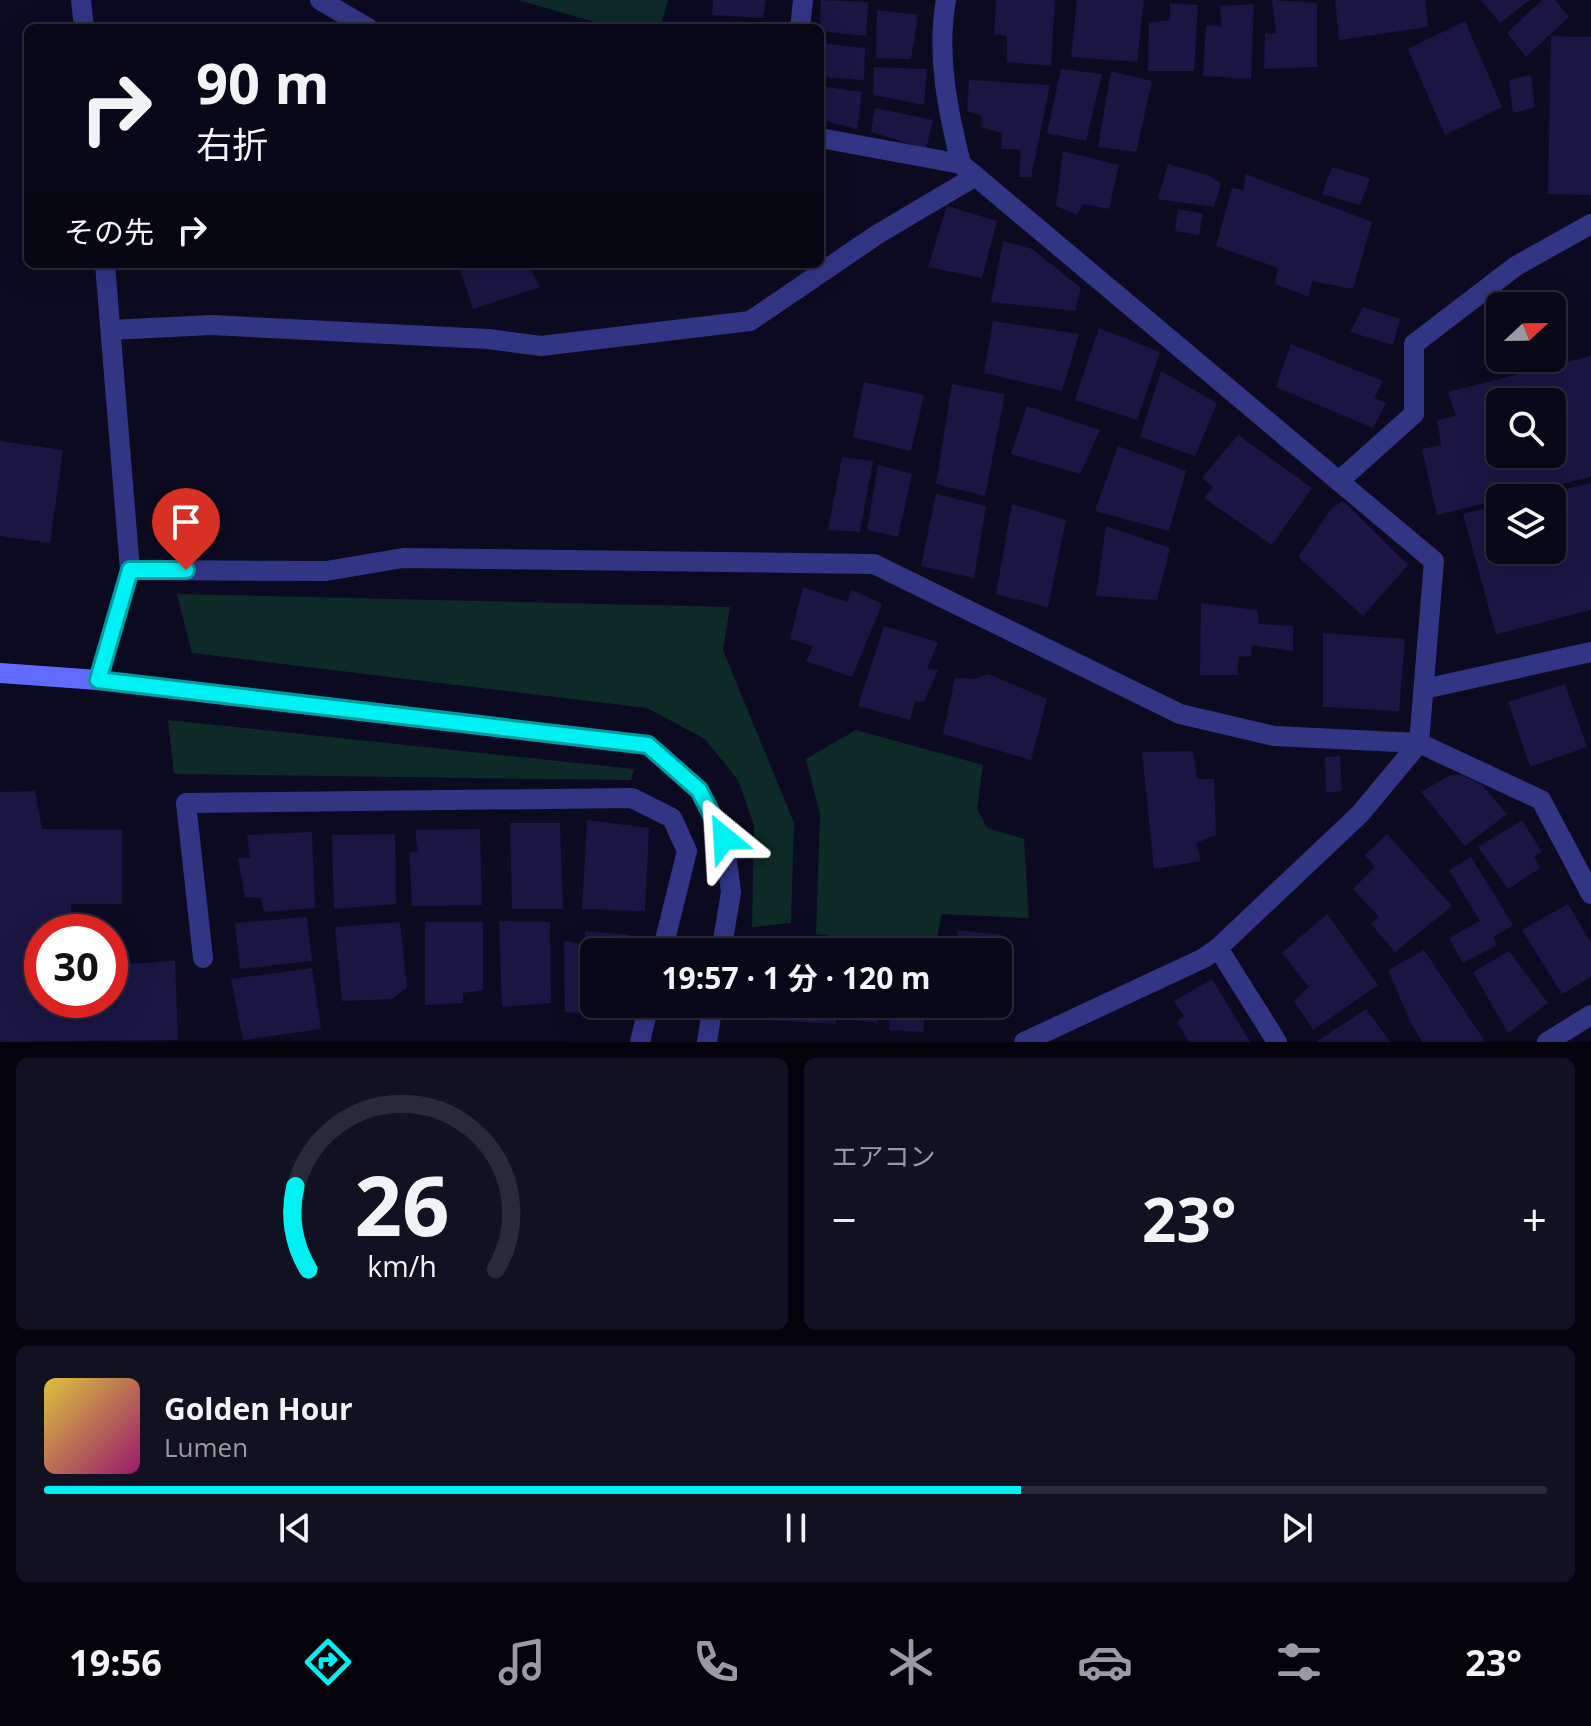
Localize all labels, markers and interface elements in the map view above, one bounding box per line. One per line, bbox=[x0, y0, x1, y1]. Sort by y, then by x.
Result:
text: 90 m bbox=[196, 44, 330, 120]
icon: right bbox=[64, 56, 168, 160]
text: 右折 bbox=[196, 120, 268, 169]
icon: right bbox=[170, 208, 214, 252]
text: その先 bbox=[64, 211, 154, 252]
north arrow bbox=[1486, 292, 1566, 372]
map controls bbox=[1486, 292, 1566, 564]
button: search bbox=[1486, 388, 1566, 468]
button: layers bbox=[1486, 484, 1566, 564]
pin bbox=[152, 488, 220, 570]
icon: arrive bbox=[164, 500, 208, 544]
position arrow bbox=[682, 796, 766, 880]
speed limit sign: 30 bbox=[24, 914, 128, 1018]
text: 19:57 · 1 分 · 120 m bbox=[661, 957, 931, 998]
text: エアコン bbox=[832, 1138, 936, 1174]
text: 26 bbox=[354, 1147, 449, 1260]
text: 23° bbox=[1142, 1178, 1236, 1260]
text: − bbox=[832, 1189, 857, 1249]
text: + bbox=[1522, 1189, 1547, 1249]
text: km/h bbox=[367, 1246, 436, 1285]
text: Golden Hour bbox=[164, 1388, 353, 1429]
text: Lumen bbox=[164, 1429, 248, 1465]
icon: previous bbox=[273, 1506, 317, 1550]
icon: pause bbox=[774, 1506, 818, 1550]
icon: next bbox=[1275, 1506, 1319, 1550]
icon: directions bbox=[300, 1634, 356, 1690]
icon: music bbox=[494, 1634, 550, 1690]
icon: phone bbox=[688, 1634, 744, 1690]
icon: climate bbox=[883, 1634, 939, 1690]
icon: car bbox=[1077, 1634, 1133, 1690]
icon: filters bbox=[1271, 1634, 1327, 1690]
text: 19:56 bbox=[69, 1638, 162, 1687]
text: 23° bbox=[1465, 1638, 1522, 1687]

